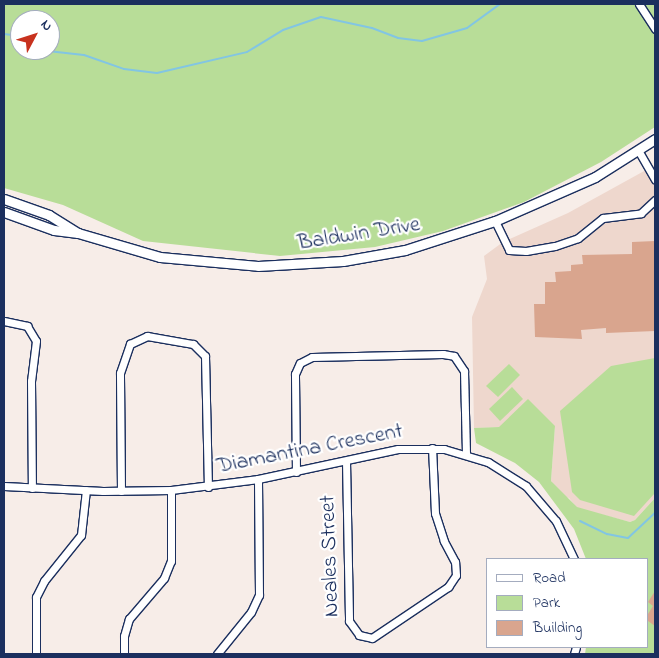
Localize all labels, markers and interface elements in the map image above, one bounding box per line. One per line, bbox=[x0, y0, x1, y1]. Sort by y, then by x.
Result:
north arrow bbox=[10, 10, 60, 60]
text: N bbox=[35, 15, 57, 36]
street label: Baldwin Drive bbox=[296, 212, 422, 258]
street label: Diamantina Crescent bbox=[215, 419, 405, 481]
street label: Neales Street bbox=[316, 494, 346, 618]
legend bbox=[487, 558, 649, 648]
text: Road bbox=[533, 567, 566, 589]
text: Park bbox=[533, 592, 560, 614]
text: Building bbox=[533, 617, 582, 639]

